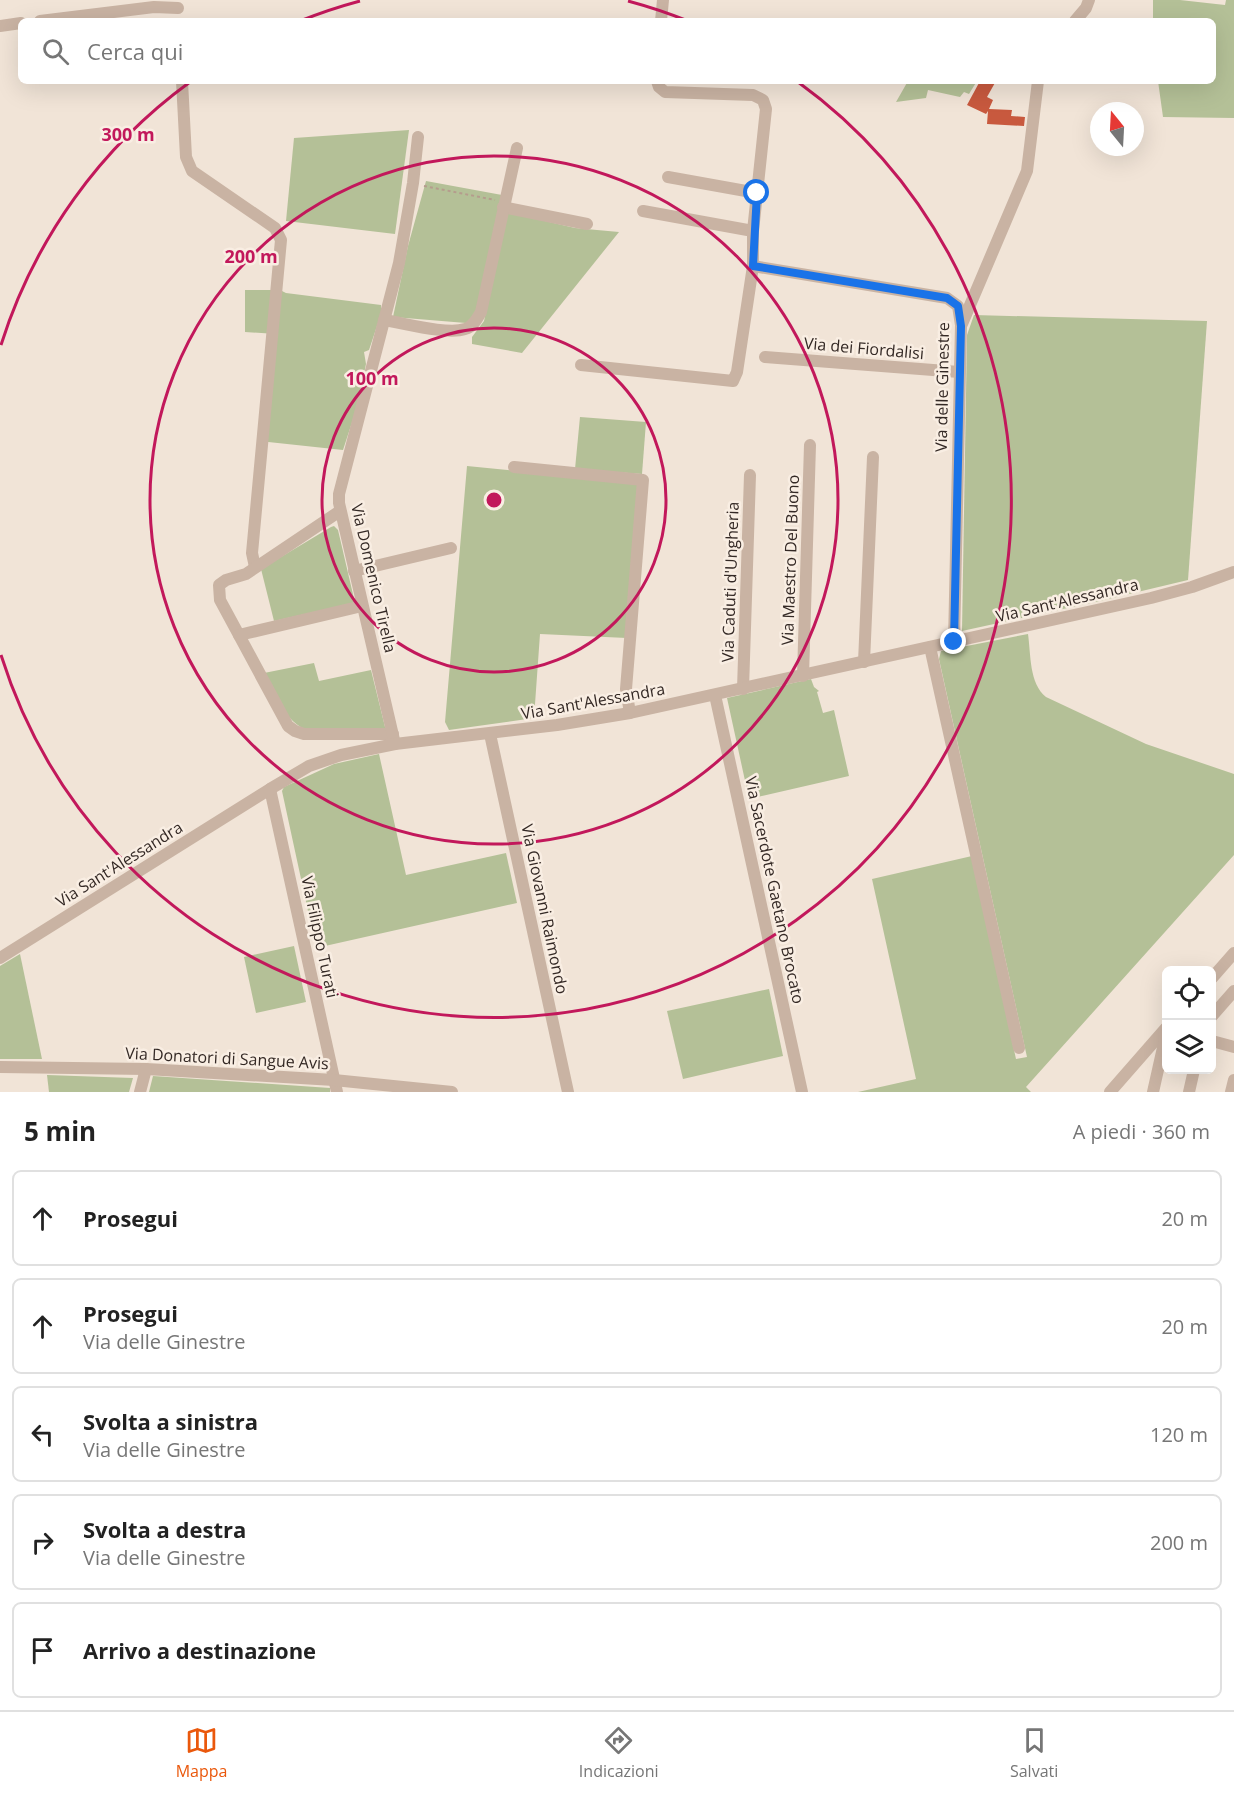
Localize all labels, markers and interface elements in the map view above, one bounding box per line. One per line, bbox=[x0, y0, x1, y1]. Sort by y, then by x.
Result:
search box bbox=[18, 18, 1216, 84]
icon: search bbox=[39, 35, 72, 68]
text: Cerca qui bbox=[87, 36, 183, 66]
north arrow bbox=[1090, 102, 1144, 156]
text: 300 m bbox=[101, 122, 155, 146]
route start bbox=[743, 179, 769, 205]
text: 200 m bbox=[224, 244, 278, 268]
street label: Via delle Ginestre bbox=[930, 322, 954, 452]
street label: Via dei Fiordalisi bbox=[803, 332, 925, 364]
text: 100 m bbox=[345, 366, 399, 390]
street label: Via Maestro Del Buono bbox=[776, 474, 804, 646]
centre of rings bbox=[484, 490, 504, 510]
street label: Via Domenico Tirella bbox=[346, 501, 402, 655]
street label: Via Caduti d'Ungheria bbox=[716, 501, 744, 663]
street label: Via Sant'Alessandra bbox=[994, 573, 1140, 627]
route end bbox=[940, 628, 966, 654]
street label: Via Sant'Alessandra bbox=[519, 678, 667, 724]
street label: Via Sacerdote Gaetano Brocato bbox=[740, 774, 810, 1006]
street label: Via Sant'Alessandra bbox=[51, 816, 187, 912]
street label: Via Giovanni Raimondo bbox=[516, 822, 574, 996]
street label: Via Filippo Turati bbox=[296, 874, 344, 1000]
map controls bbox=[1162, 966, 1216, 1074]
button: locate bbox=[1162, 966, 1216, 1020]
button: layers bbox=[1162, 1020, 1216, 1074]
street label: Via Donatori di Sangue Avis bbox=[125, 1042, 329, 1074]
text: 5 min bbox=[24, 1113, 96, 1149]
text: A piedi · 360 m bbox=[1073, 1118, 1210, 1145]
icon: ahead bbox=[26, 1202, 59, 1235]
text: Prosegui bbox=[83, 1203, 178, 1233]
text: 20 m bbox=[1161, 1205, 1208, 1232]
text: Prosegui bbox=[83, 1298, 178, 1328]
icon: ahead bbox=[26, 1310, 59, 1343]
text: 20 m bbox=[1161, 1313, 1208, 1340]
text: Via delle Ginestre bbox=[83, 1328, 245, 1355]
text: Svolta a sinistra bbox=[83, 1406, 258, 1436]
icon: left bbox=[26, 1418, 59, 1451]
text: 120 m bbox=[1150, 1421, 1208, 1448]
text: Via delle Ginestre bbox=[83, 1436, 245, 1463]
text: Svolta a destra bbox=[83, 1514, 246, 1544]
icon: right bbox=[26, 1526, 59, 1559]
text: 200 m bbox=[1150, 1529, 1208, 1556]
text: Via delle Ginestre bbox=[83, 1544, 245, 1571]
icon: arrive bbox=[26, 1634, 59, 1667]
text: Arrivo a destinazione bbox=[83, 1635, 316, 1665]
tab: Mappa bbox=[176, 1724, 227, 1782]
tab: Indicazioni bbox=[579, 1724, 659, 1782]
tab: Salvati bbox=[1010, 1724, 1058, 1782]

